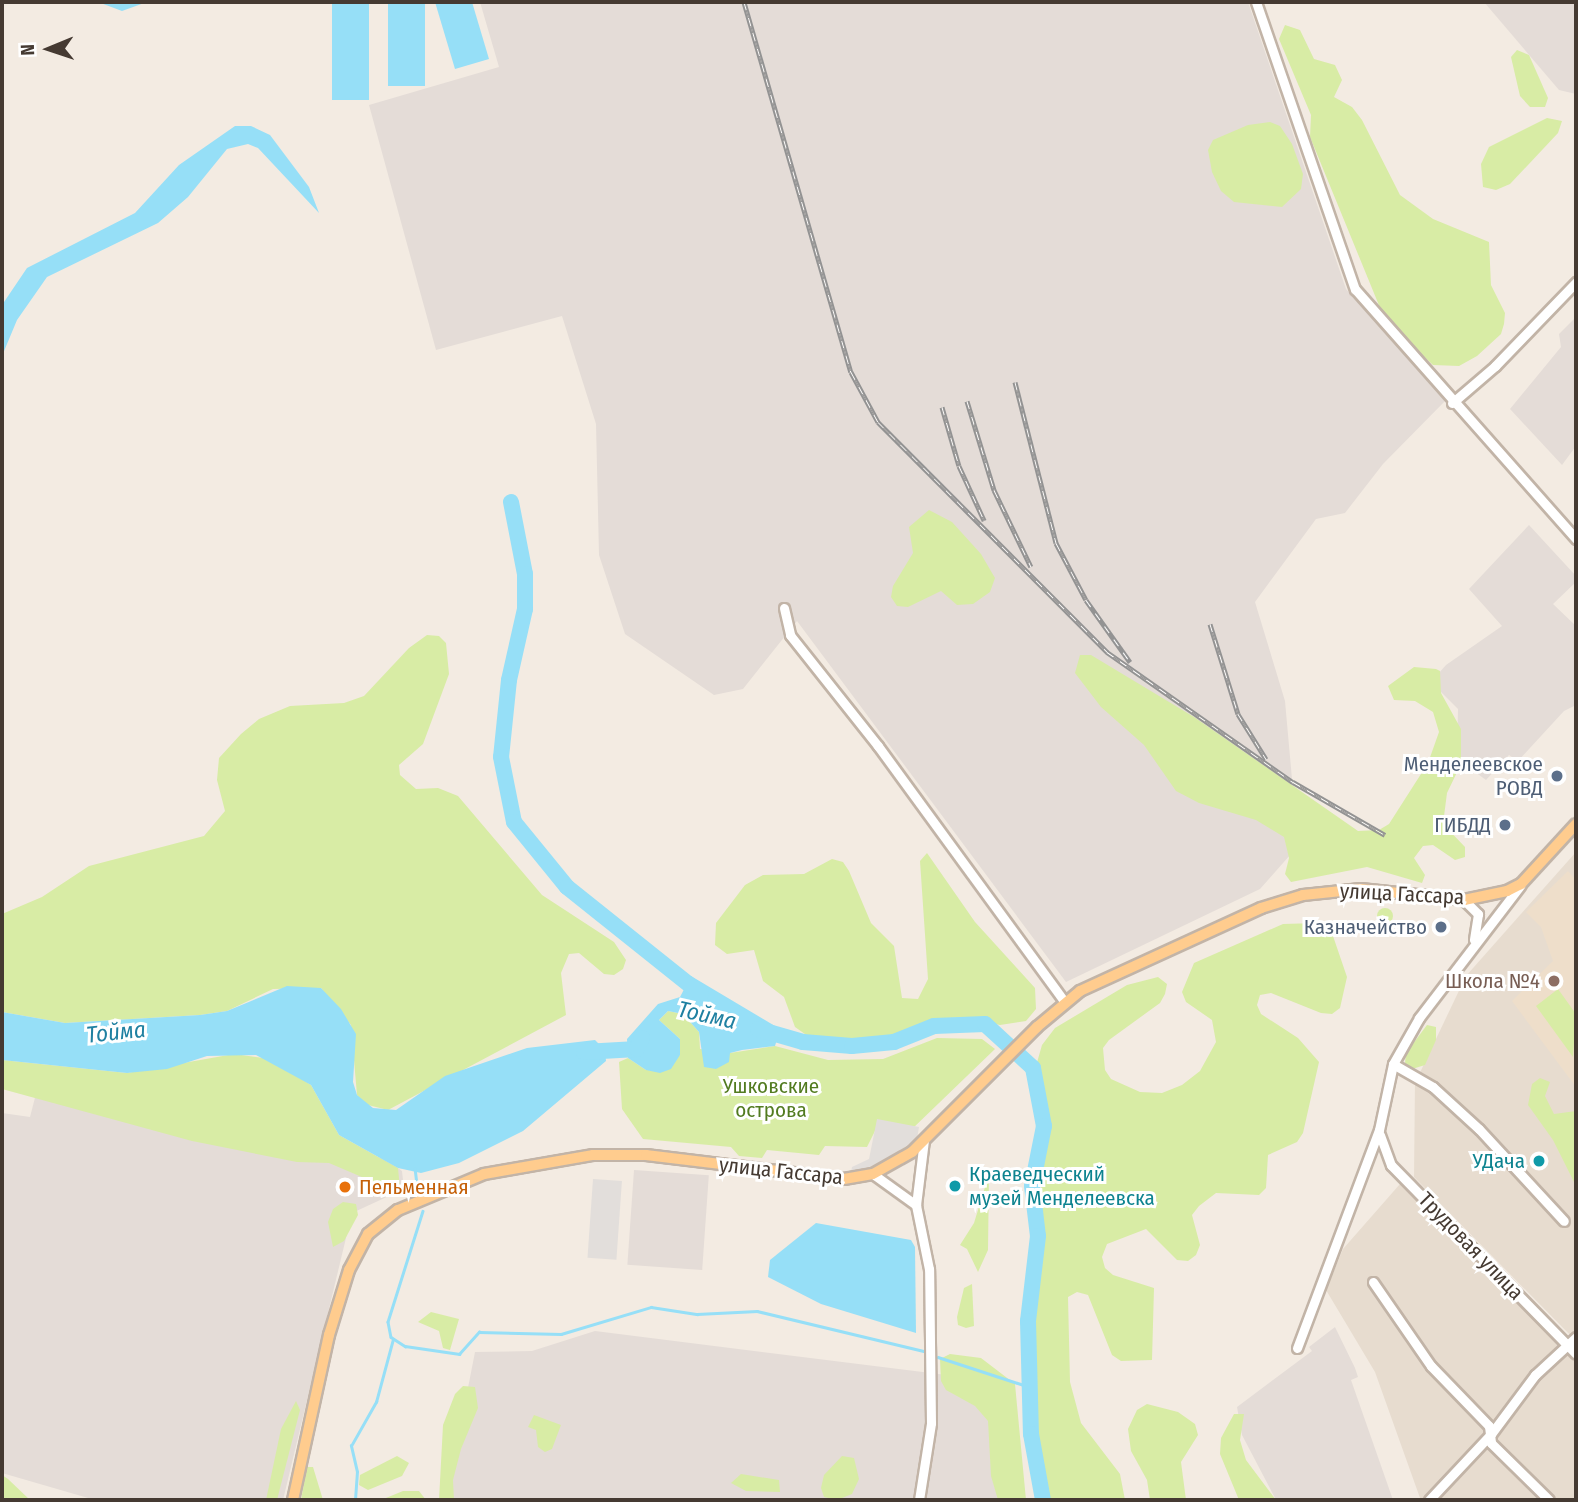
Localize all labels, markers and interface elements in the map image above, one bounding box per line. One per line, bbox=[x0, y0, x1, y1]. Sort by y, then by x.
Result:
north arrow bbox=[14, 14, 84, 84]
text: N bbox=[16, 44, 39, 56]
place label: Менделеевское РОВД bbox=[1404, 751, 1543, 801]
marker: Менделеевское РОВД bbox=[1549, 768, 1565, 784]
place label: ГИБДД bbox=[1434, 812, 1491, 838]
marker: ГИБДД bbox=[1497, 817, 1513, 833]
street label: улица Гассара bbox=[1339, 878, 1465, 910]
place label: Казначейство bbox=[1304, 914, 1427, 940]
marker: Казначейство bbox=[1433, 919, 1449, 935]
place label: Школа №4 bbox=[1445, 968, 1540, 994]
marker: Школа №4 bbox=[1546, 973, 1562, 989]
water label: Тойма bbox=[675, 995, 739, 1035]
water label: Тойма bbox=[85, 1015, 147, 1049]
park label: Ушковские острова bbox=[723, 1073, 819, 1123]
place label: УДача bbox=[1473, 1148, 1525, 1174]
street label: улица Гассара bbox=[718, 1152, 844, 1190]
marker: УДача bbox=[1531, 1153, 1547, 1169]
place label: Краеведческий музей Менделеевска bbox=[969, 1161, 1155, 1211]
place label: Пельменная bbox=[359, 1174, 469, 1200]
marker: Краеведческий музей Менделеевска bbox=[947, 1178, 963, 1194]
marker: Пельменная bbox=[337, 1179, 353, 1195]
street label: Трудовая улица bbox=[1413, 1187, 1529, 1305]

